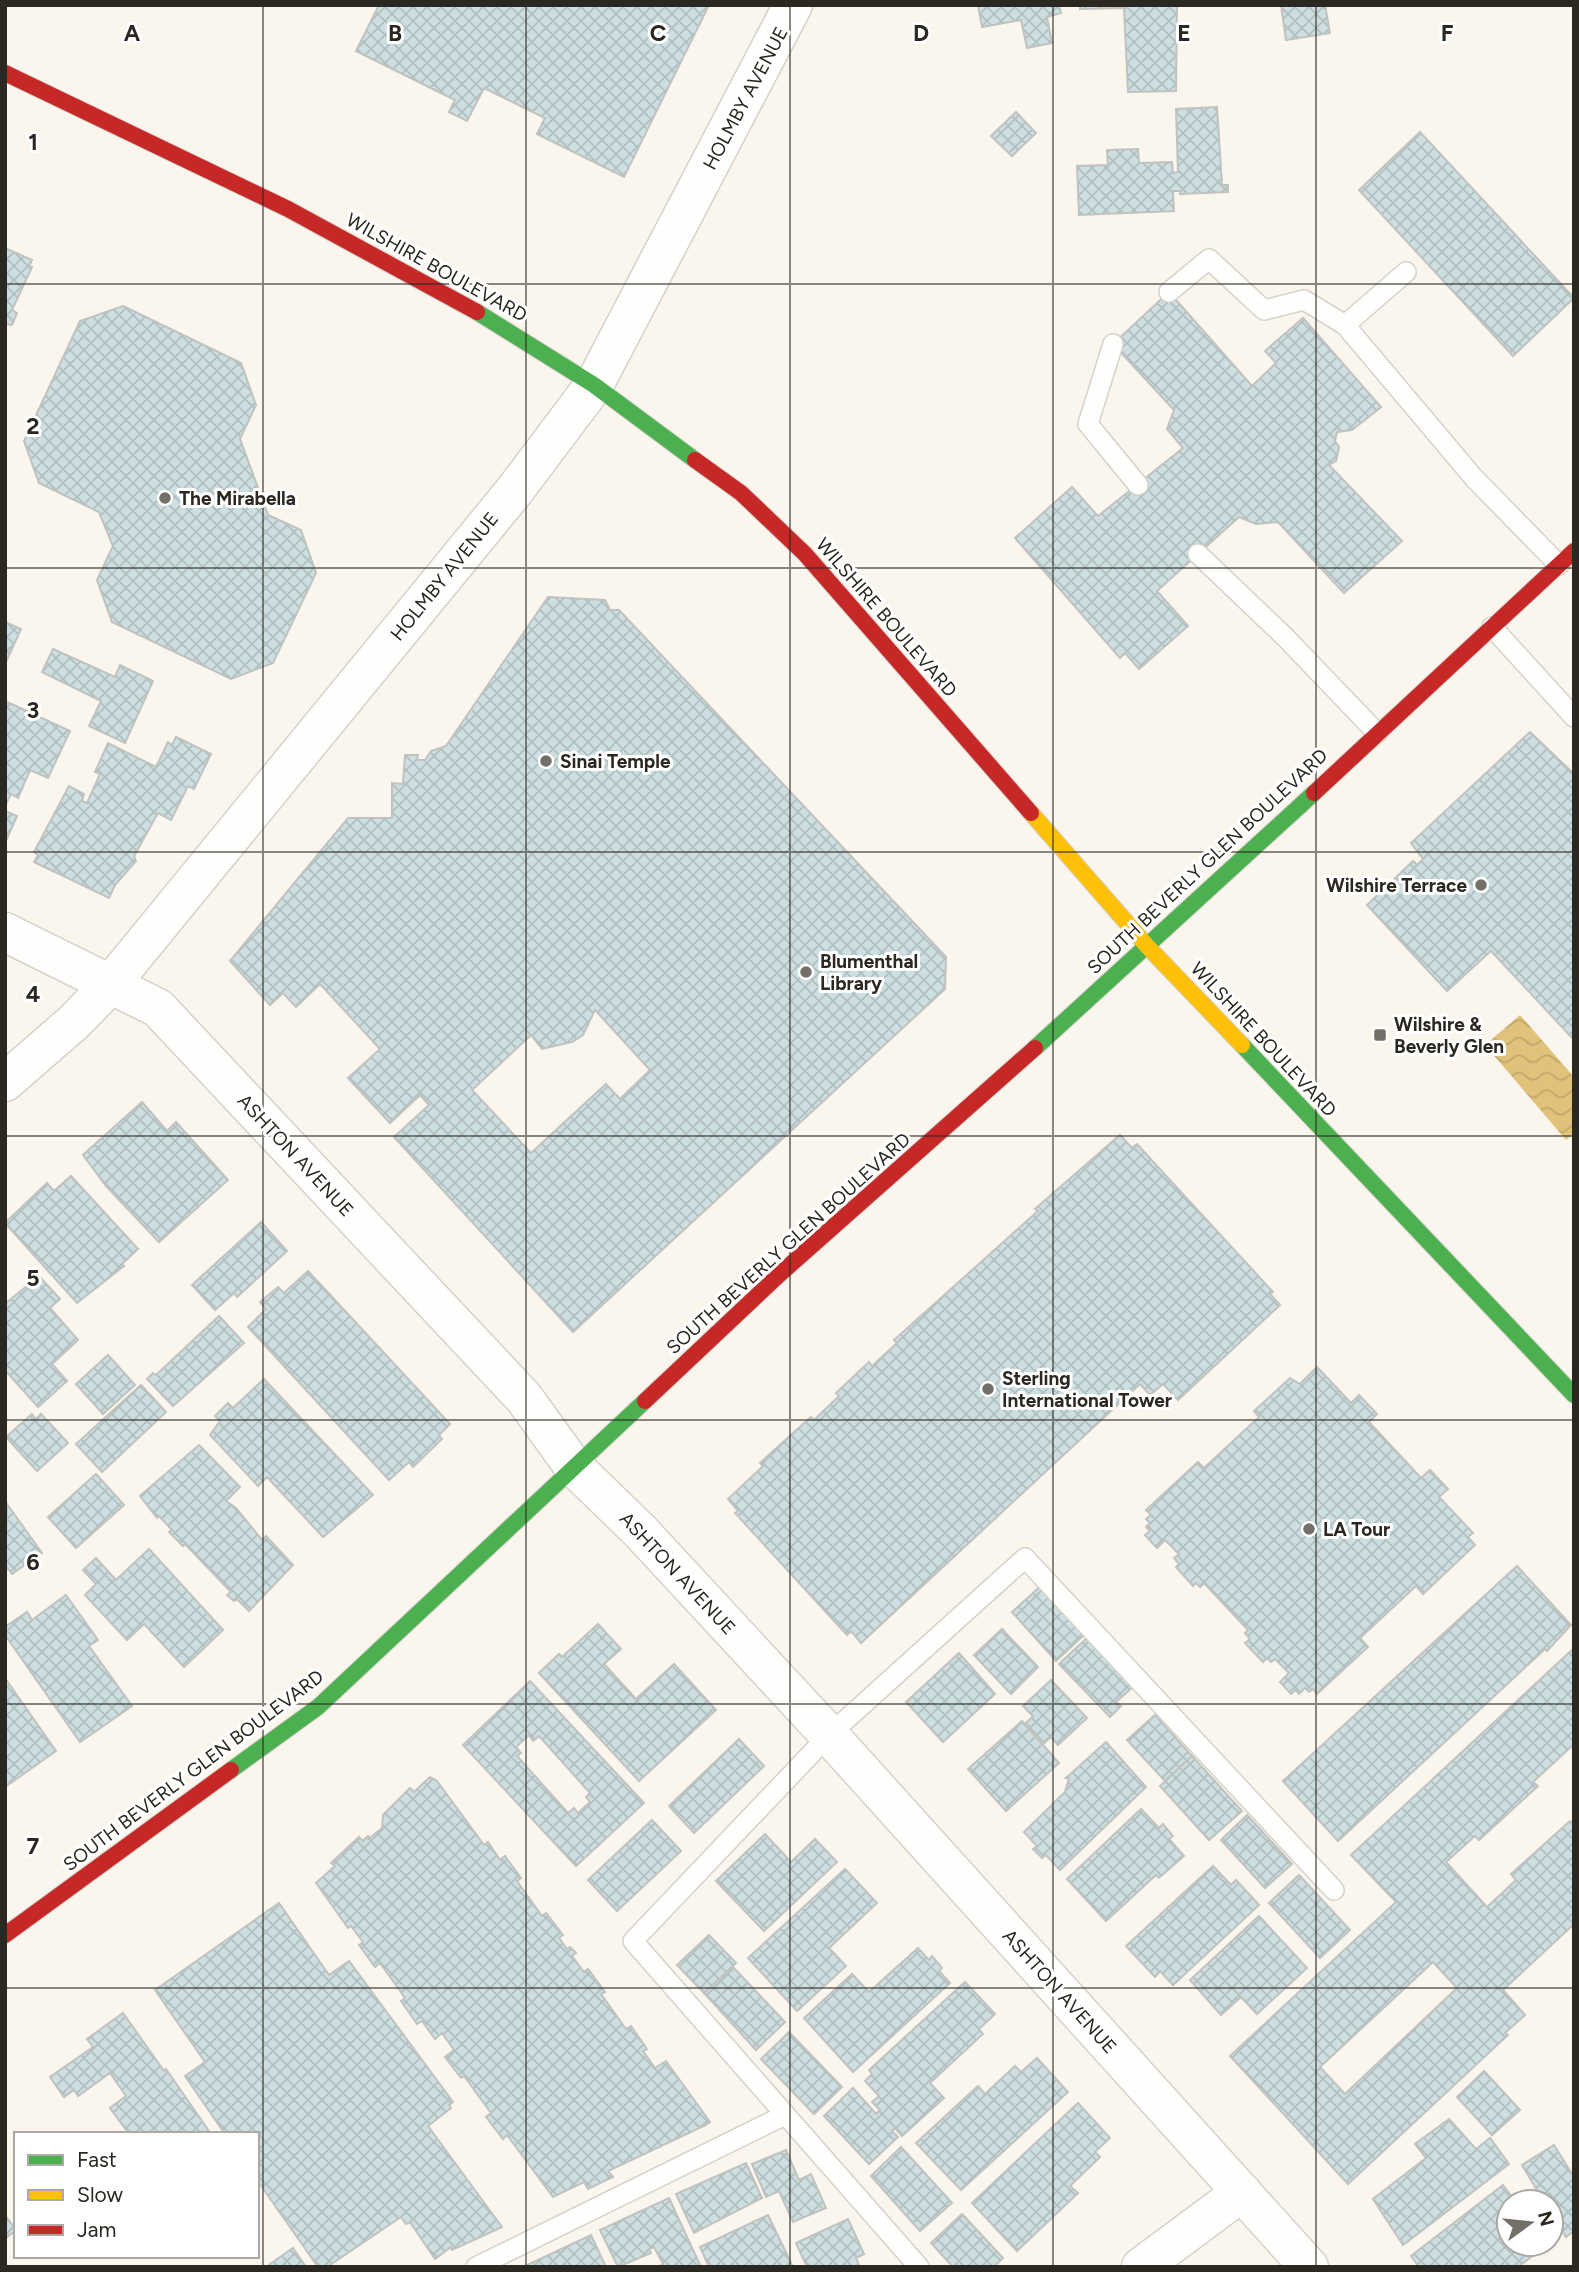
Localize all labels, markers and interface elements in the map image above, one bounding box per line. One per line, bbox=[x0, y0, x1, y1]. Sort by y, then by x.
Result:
text: A bbox=[124, 19, 141, 47]
text: B bbox=[388, 19, 402, 47]
text: C bbox=[650, 19, 667, 47]
text: D bbox=[913, 19, 929, 47]
text: E bbox=[1177, 19, 1191, 47]
text: F bbox=[1441, 19, 1454, 47]
street label: HOLMBY AVENUE bbox=[698, 23, 793, 174]
text: 1 bbox=[28, 128, 38, 156]
street label: WILSHIRE BOULEVARD bbox=[342, 208, 531, 327]
text: 2 bbox=[26, 412, 40, 440]
place label: The Mirabella bbox=[179, 487, 296, 510]
marker: The Mirabella bbox=[157, 490, 173, 506]
street label: HOLMBY AVENUE bbox=[386, 507, 503, 645]
street label: WILSHIRE BOULEVARD bbox=[811, 533, 962, 702]
text: 3 bbox=[27, 696, 39, 724]
street label: SOUTH BEVERLY GLEN BOULEVARD bbox=[1082, 744, 1332, 979]
place label: Sinai Temple bbox=[560, 750, 671, 773]
marker: Sinai Temple bbox=[538, 753, 554, 769]
place label: Wilshire Terrace bbox=[1326, 874, 1467, 897]
marker: Wilshire Terrace bbox=[1473, 877, 1489, 893]
place label: Blumenthal Library bbox=[820, 950, 918, 995]
street label: WILSHIRE BOULEVARD bbox=[1186, 957, 1341, 1122]
marker: Blumenthal Library bbox=[798, 964, 814, 980]
text: 4 bbox=[26, 980, 40, 1008]
place label: Wilshire & Beverly Glen bbox=[1394, 1013, 1504, 1058]
marker: Wilshire & Beverly Glen bbox=[1372, 1027, 1388, 1043]
street label: ASHTON AVENUE bbox=[233, 1089, 358, 1221]
street label: SOUTH BEVERLY GLEN BOULEVARD bbox=[662, 1128, 915, 1359]
text: 5 bbox=[26, 1264, 40, 1292]
place label: Sterling International Tower bbox=[1002, 1367, 1172, 1412]
marker: Sterling International Tower bbox=[980, 1381, 996, 1397]
street label: ASHTON AVENUE bbox=[615, 1507, 740, 1639]
place label: LA Tour bbox=[1323, 1518, 1390, 1541]
marker: LA Tour bbox=[1301, 1521, 1317, 1537]
text: 6 bbox=[26, 1548, 40, 1576]
street label: SOUTH BEVERLY GLEN BOULEVARD bbox=[59, 1665, 328, 1876]
text: 7 bbox=[27, 1832, 40, 1860]
street label: ASHTON AVENUE bbox=[998, 1924, 1121, 2058]
legend bbox=[14, 2132, 259, 2258]
text: Fast bbox=[77, 2147, 117, 2172]
text: Slow bbox=[77, 2182, 123, 2207]
north arrow bbox=[1495, 2188, 1565, 2258]
text: N bbox=[1533, 2209, 1559, 2229]
text: Jam bbox=[77, 2217, 116, 2242]

